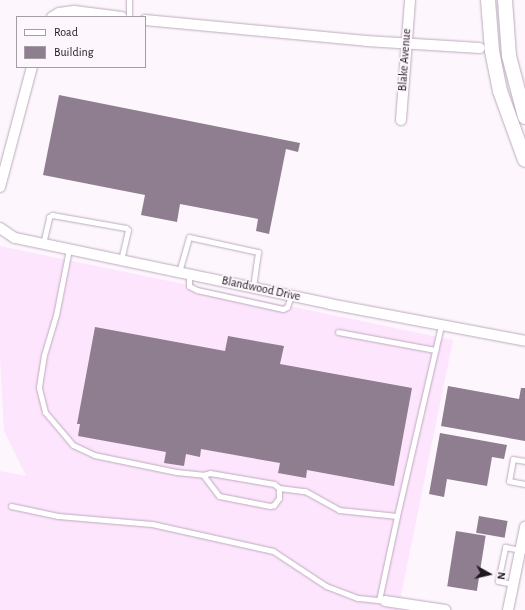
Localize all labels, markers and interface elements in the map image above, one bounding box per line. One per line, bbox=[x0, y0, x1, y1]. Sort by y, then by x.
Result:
legend bbox=[16, 16, 146, 68]
text: Road bbox=[54, 26, 78, 38]
street label: Blake Avenue bbox=[396, 28, 414, 92]
text: Building bbox=[54, 46, 94, 58]
street label: Blandwood Drive bbox=[220, 274, 302, 304]
north arrow bbox=[469, 554, 509, 594]
text: N bbox=[495, 571, 507, 580]

